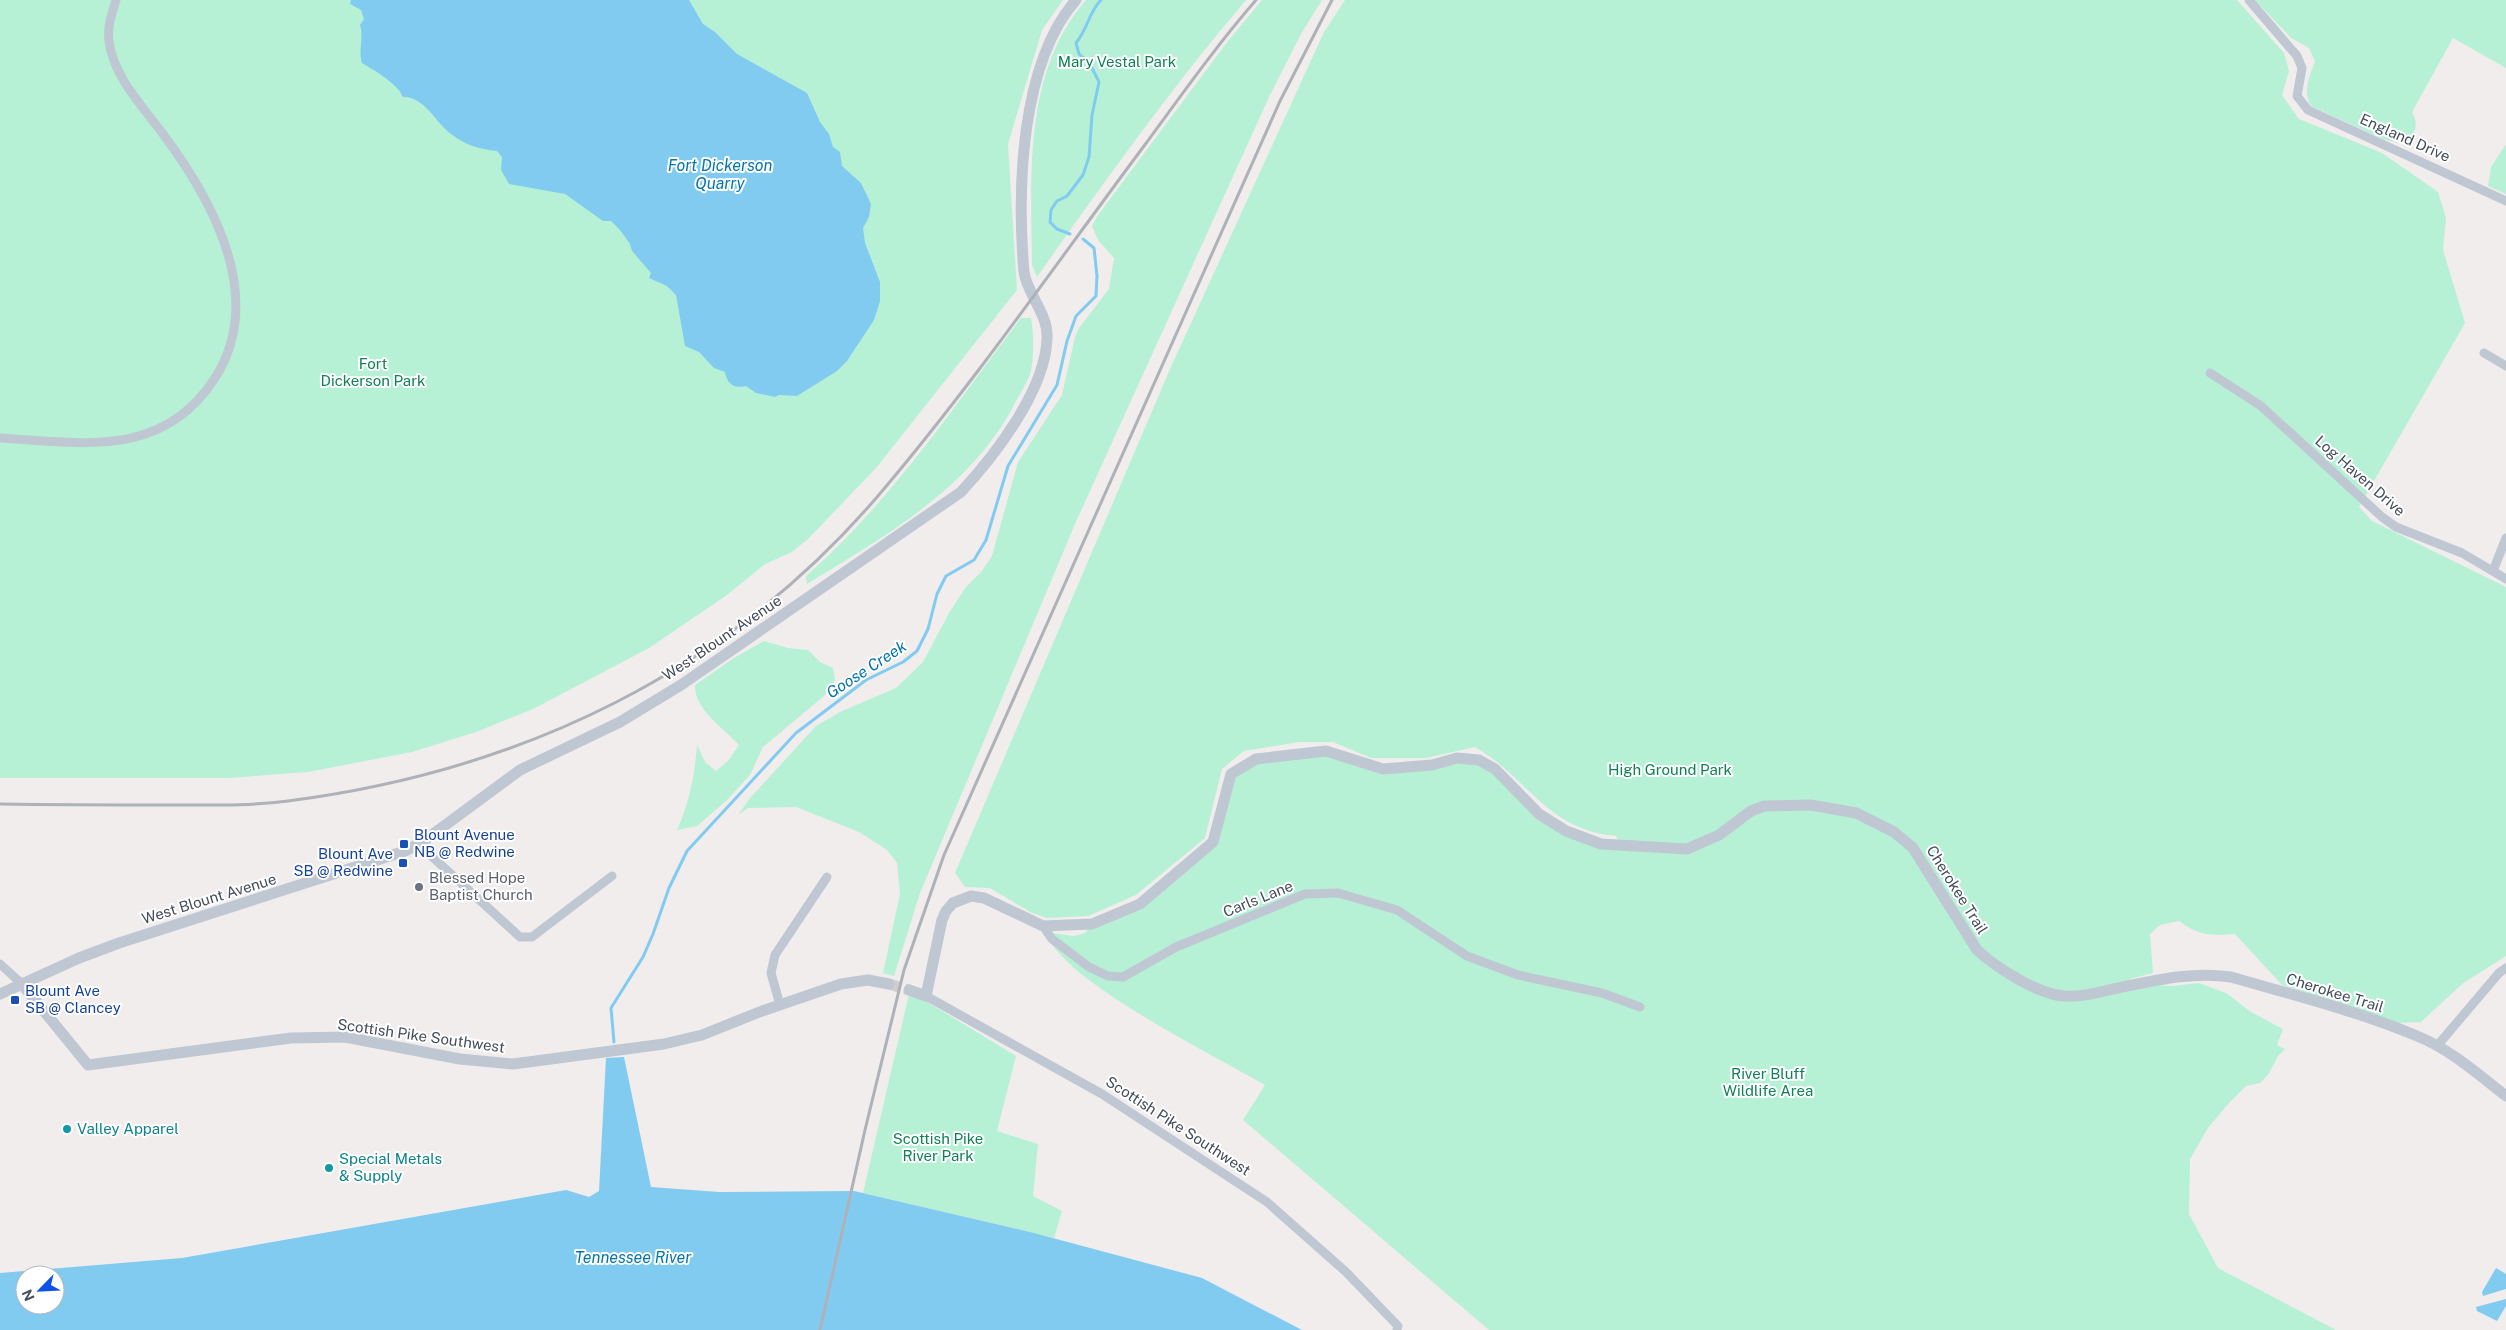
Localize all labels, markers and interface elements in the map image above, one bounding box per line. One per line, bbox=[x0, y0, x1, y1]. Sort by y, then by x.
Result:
park label: Mary Vestal Park bbox=[1058, 53, 1176, 70]
street label: England Drive bbox=[2357, 110, 2453, 165]
water label: Fort Dickerson Quarry bbox=[668, 156, 772, 193]
park label: Fort Dickerson Park bbox=[321, 355, 425, 389]
street label: Log Haven Drive bbox=[2312, 432, 2409, 519]
street label: West Blount Avenue bbox=[659, 591, 784, 684]
water label: Goose Creek bbox=[823, 636, 910, 702]
park label: High Ground Park bbox=[1608, 761, 1732, 778]
place label: Blount Avenue NB @ Redwine bbox=[414, 826, 515, 860]
marker: Blount Avenue NB @ Redwine bbox=[398, 838, 410, 850]
street label: Cherokee Trail bbox=[1923, 842, 1991, 937]
place label: Blount Ave SB @ Redwine bbox=[293, 845, 393, 879]
marker: Blount Ave SB @ Redwine bbox=[397, 857, 409, 869]
place label: Blessed Hope Baptist Church bbox=[429, 869, 533, 903]
street label: West Blount Avenue bbox=[140, 870, 278, 927]
street label: Carls Lane bbox=[1220, 877, 1295, 920]
marker: Blessed Hope Baptist Church bbox=[413, 881, 425, 893]
street label: Cherokee Trail bbox=[2284, 970, 2386, 1015]
place label: Blount Ave SB @ Clancey bbox=[25, 982, 121, 1016]
marker: Blount Ave SB @ Clancey bbox=[9, 994, 21, 1006]
street label: Scottish Pike Southwest bbox=[336, 1015, 506, 1056]
park label: River Bluff Wildlife Area bbox=[1723, 1065, 1813, 1099]
street label: Scottish Pike Southwest bbox=[1103, 1072, 1254, 1179]
place label: Valley Apparel bbox=[77, 1120, 179, 1137]
marker: Valley Apparel bbox=[61, 1123, 73, 1135]
park label: Scottish Pike River Park bbox=[893, 1130, 983, 1164]
place label: Special Metals & Supply bbox=[339, 1150, 442, 1184]
marker: Special Metals & Supply bbox=[323, 1162, 335, 1174]
water label: Tennessee River bbox=[575, 1248, 692, 1267]
north arrow bbox=[15, 1265, 65, 1315]
text: N bbox=[19, 1287, 38, 1304]

